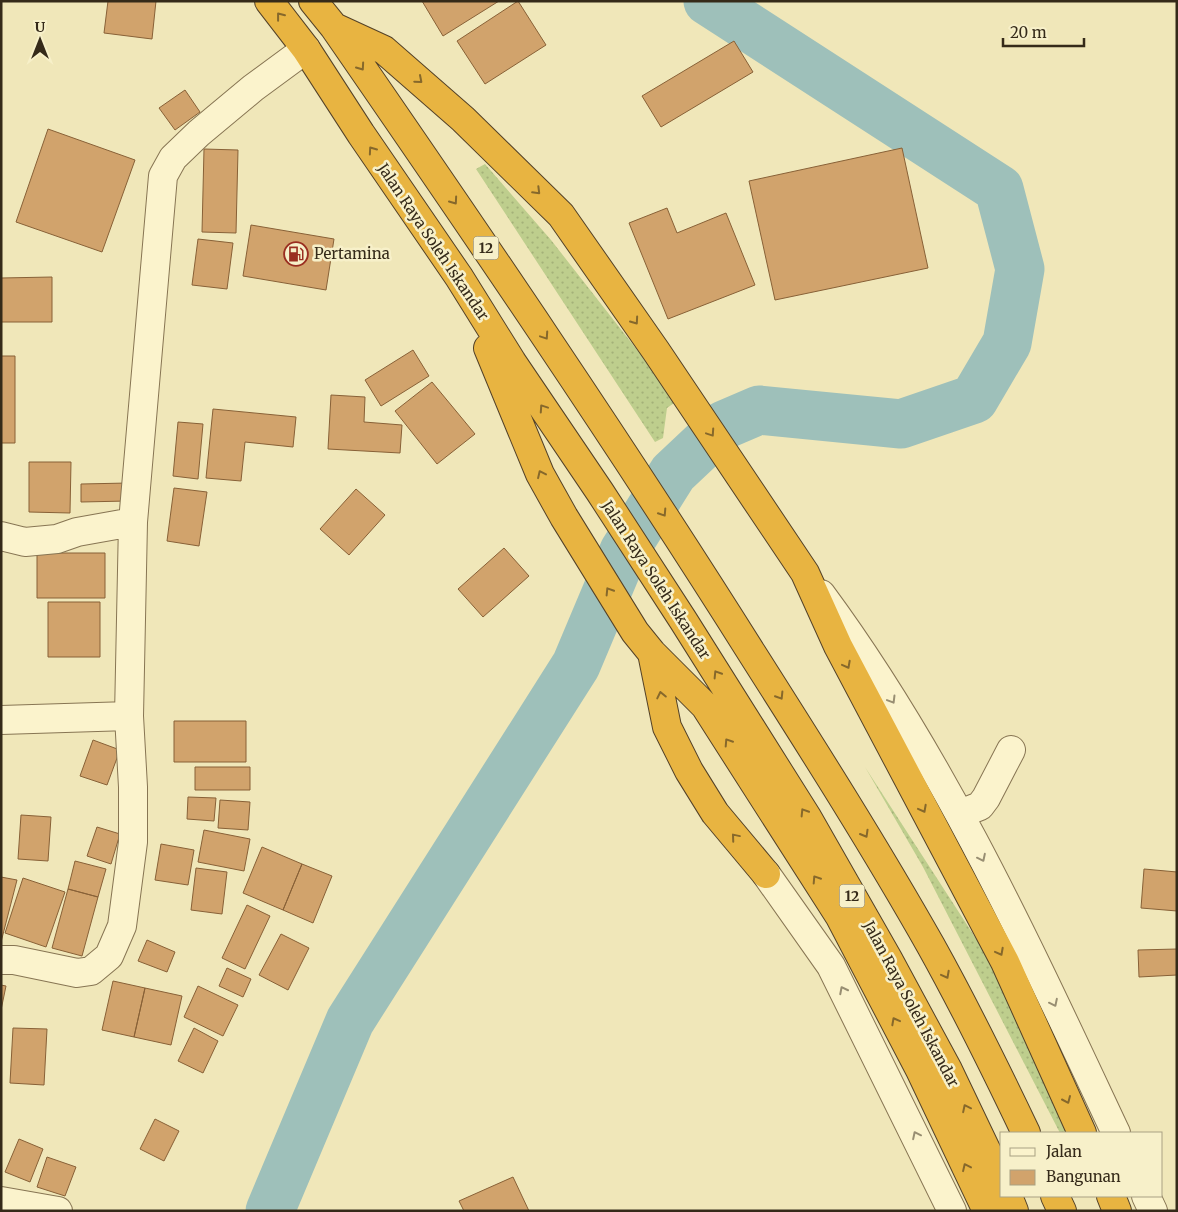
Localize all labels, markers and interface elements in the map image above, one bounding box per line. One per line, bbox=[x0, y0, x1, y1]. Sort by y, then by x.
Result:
one-way arrow bbox=[278, 13, 286, 22]
north arrow bbox=[15, 15, 65, 65]
scale bar bbox=[1003, 15, 1084, 47]
text: U bbox=[35, 18, 46, 36]
text: 20 m bbox=[1010, 23, 1047, 42]
one-way arrow bbox=[355, 61, 364, 71]
one-way arrow bbox=[413, 74, 422, 83]
one-way arrow bbox=[369, 147, 378, 156]
street label: Jalan Raya Soleh Iskandar bbox=[373, 159, 493, 324]
one-way arrow bbox=[531, 186, 540, 195]
one-way arrow bbox=[448, 195, 457, 205]
road number: 12 bbox=[474, 237, 498, 260]
fuel station icon: Pertamina bbox=[283, 241, 309, 267]
place label: Pertamina bbox=[314, 244, 390, 263]
one-way arrow bbox=[629, 315, 638, 324]
one-way arrow bbox=[539, 330, 548, 339]
one-way arrow bbox=[540, 404, 549, 413]
one-way arrow bbox=[705, 427, 714, 437]
one-way arrow bbox=[537, 470, 547, 479]
street label: Jalan Raya Soleh Iskandar bbox=[597, 496, 715, 663]
one-way arrow bbox=[656, 507, 666, 516]
one-way arrow bbox=[606, 587, 616, 596]
one-way arrow bbox=[841, 660, 851, 669]
one-way arrow bbox=[714, 671, 724, 680]
one-way arrow bbox=[656, 690, 666, 699]
one-way arrow bbox=[773, 690, 783, 699]
one-way arrow bbox=[886, 694, 896, 703]
one-way arrow bbox=[725, 739, 734, 748]
one-way arrow bbox=[917, 804, 927, 813]
one-way arrow bbox=[800, 808, 810, 817]
one-way arrow bbox=[859, 828, 869, 837]
one-way arrow bbox=[731, 833, 740, 842]
one-way arrow bbox=[976, 852, 986, 861]
one-way arrow bbox=[812, 875, 822, 884]
road number: 12 bbox=[840, 884, 864, 908]
street label: Jalan Raya Soleh Iskandar bbox=[859, 917, 963, 1090]
one-way arrow bbox=[993, 947, 1003, 956]
one-way arrow bbox=[940, 969, 950, 978]
one-way arrow bbox=[839, 986, 849, 995]
one-way arrow bbox=[1048, 998, 1058, 1007]
one-way arrow bbox=[891, 1017, 901, 1026]
one-way arrow bbox=[1061, 1095, 1072, 1104]
one-way arrow bbox=[961, 1104, 972, 1113]
one-way arrow bbox=[912, 1132, 922, 1141]
legend bbox=[1000, 1132, 1163, 1197]
text: Jalan bbox=[1045, 1142, 1082, 1161]
one-way arrow bbox=[962, 1163, 972, 1172]
text: Bangunan bbox=[1046, 1167, 1121, 1186]

